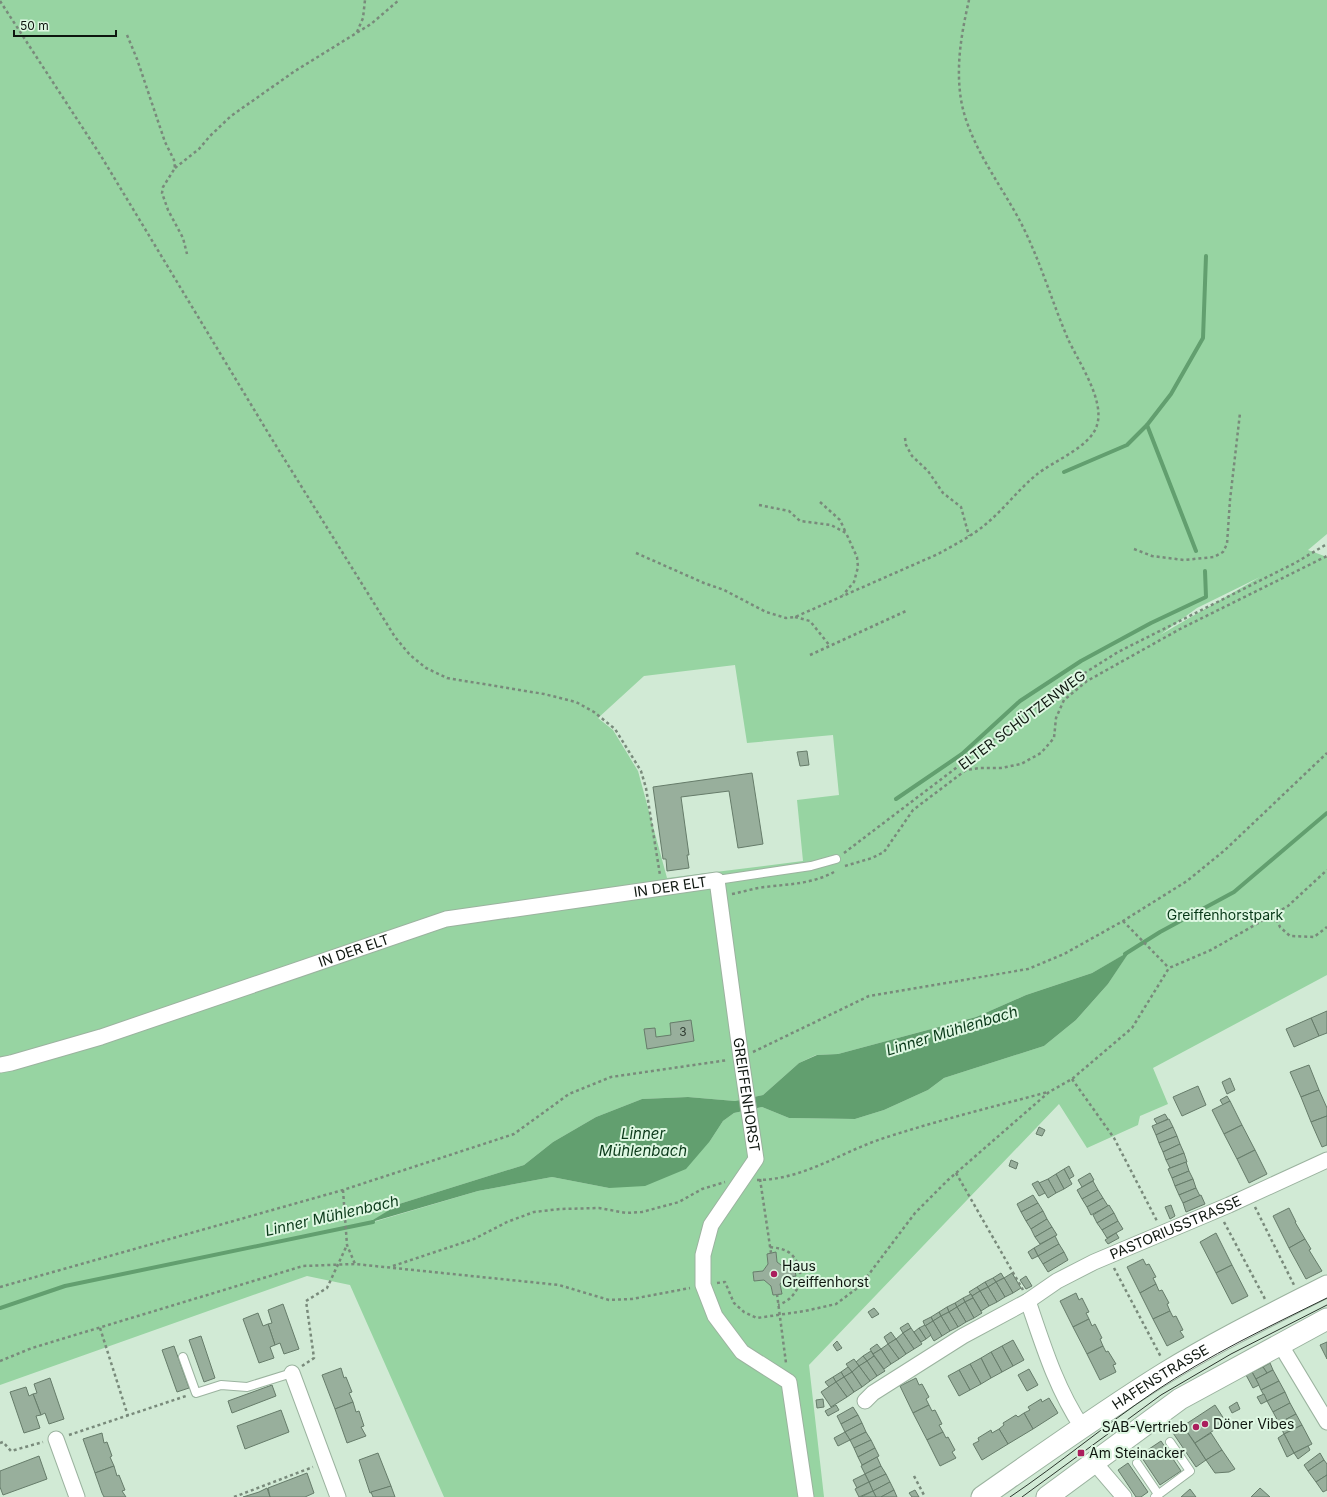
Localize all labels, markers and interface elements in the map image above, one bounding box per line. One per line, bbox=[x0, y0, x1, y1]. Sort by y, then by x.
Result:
scale bar bbox=[14, 12, 116, 38]
text: 50 m bbox=[20, 18, 49, 33]
street label: ELTER SCHÜTZENWEG bbox=[955, 666, 1089, 773]
street label: IN DER ELT bbox=[632, 873, 708, 900]
park label: Greiffenhorstpark bbox=[1167, 906, 1284, 923]
street label: IN DER ELT bbox=[316, 930, 391, 970]
water label: Linner Mühlenbach bbox=[884, 1001, 1020, 1060]
house number: 3 bbox=[679, 1024, 687, 1039]
street label: GREIFFENHORST bbox=[730, 1036, 764, 1153]
water label: Linner Mühlenbach bbox=[599, 1124, 687, 1160]
water label: Linner Mühlenbach bbox=[263, 1191, 401, 1240]
street label: PASTORIUSSTRASSE bbox=[1107, 1192, 1244, 1262]
place label: Haus Greiffenhorst bbox=[782, 1257, 869, 1290]
marker: Haus Greiffenhorst bbox=[769, 1269, 779, 1279]
street label: HAFENSTRASSE bbox=[1108, 1340, 1211, 1413]
place label: Döner Vibes bbox=[1213, 1415, 1294, 1432]
place label: SAB-Vertrieb bbox=[1102, 1418, 1188, 1435]
marker: Döner Vibes bbox=[1200, 1419, 1210, 1429]
marker: SAB-Vertrieb bbox=[1191, 1422, 1201, 1432]
place label: Am Steinacker bbox=[1089, 1444, 1185, 1461]
marker: Am Steinacker bbox=[1076, 1448, 1086, 1458]

